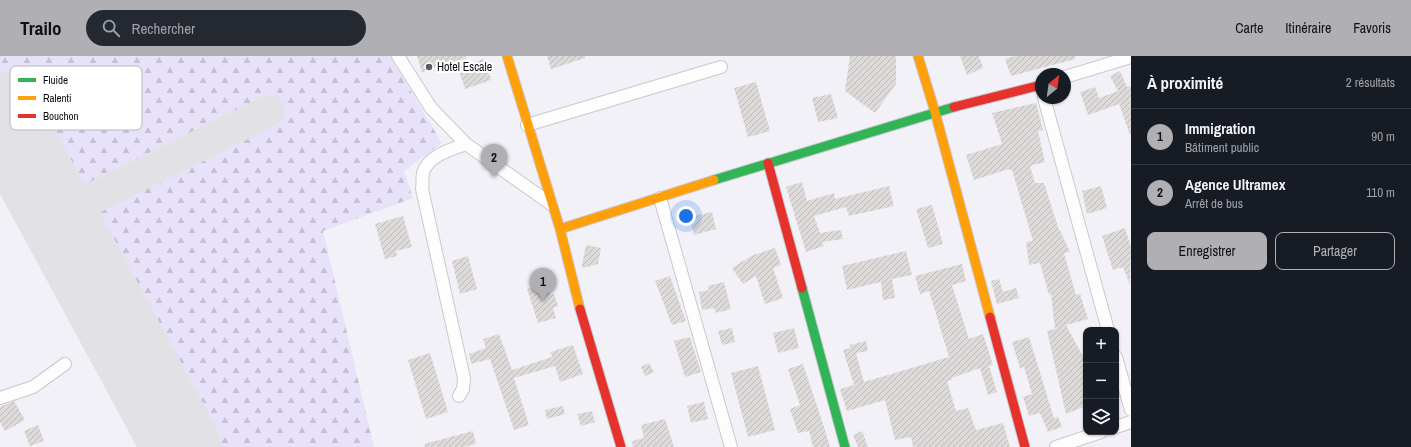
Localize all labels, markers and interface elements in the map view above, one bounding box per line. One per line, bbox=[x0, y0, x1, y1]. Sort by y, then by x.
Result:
search box bbox=[86, 10, 366, 46]
text: Trailo bbox=[20, 15, 62, 41]
icon: search bbox=[100, 17, 122, 39]
text: Rechercher bbox=[132, 18, 195, 39]
text: Carte bbox=[1235, 19, 1263, 37]
text: Itinéraire bbox=[1285, 19, 1331, 37]
text: Favoris bbox=[1353, 19, 1391, 37]
place label: Hotel Escale bbox=[437, 59, 492, 75]
marker: Hotel Escale bbox=[424, 62, 434, 72]
legend bbox=[10, 66, 142, 130]
north arrow bbox=[1035, 68, 1071, 104]
text: À proximité bbox=[1147, 71, 1223, 94]
text: Fluide bbox=[43, 73, 68, 87]
text: 2 résultats bbox=[1346, 74, 1395, 91]
text: Ralenti bbox=[43, 91, 72, 105]
text: Bouchon bbox=[43, 109, 79, 123]
text: Immigration bbox=[1185, 118, 1255, 139]
text: 1 bbox=[1157, 128, 1163, 145]
text: 90 m bbox=[1371, 128, 1395, 145]
text: Bâtiment public bbox=[1185, 139, 1259, 156]
pin: 2 bbox=[481, 144, 507, 177]
text: Agence Ultramex bbox=[1185, 174, 1286, 195]
text: 2 bbox=[1157, 184, 1163, 201]
text: 110 m bbox=[1366, 184, 1395, 201]
text: Arrêt de bus bbox=[1185, 195, 1243, 212]
your location bbox=[676, 206, 696, 226]
button: Enregistrer bbox=[1147, 232, 1267, 270]
button: Partager bbox=[1275, 232, 1395, 270]
pin: 1 bbox=[530, 268, 556, 301]
map controls bbox=[1083, 327, 1119, 435]
button: + bbox=[1083, 327, 1119, 363]
button: − bbox=[1083, 363, 1119, 399]
button: layers bbox=[1083, 399, 1119, 435]

